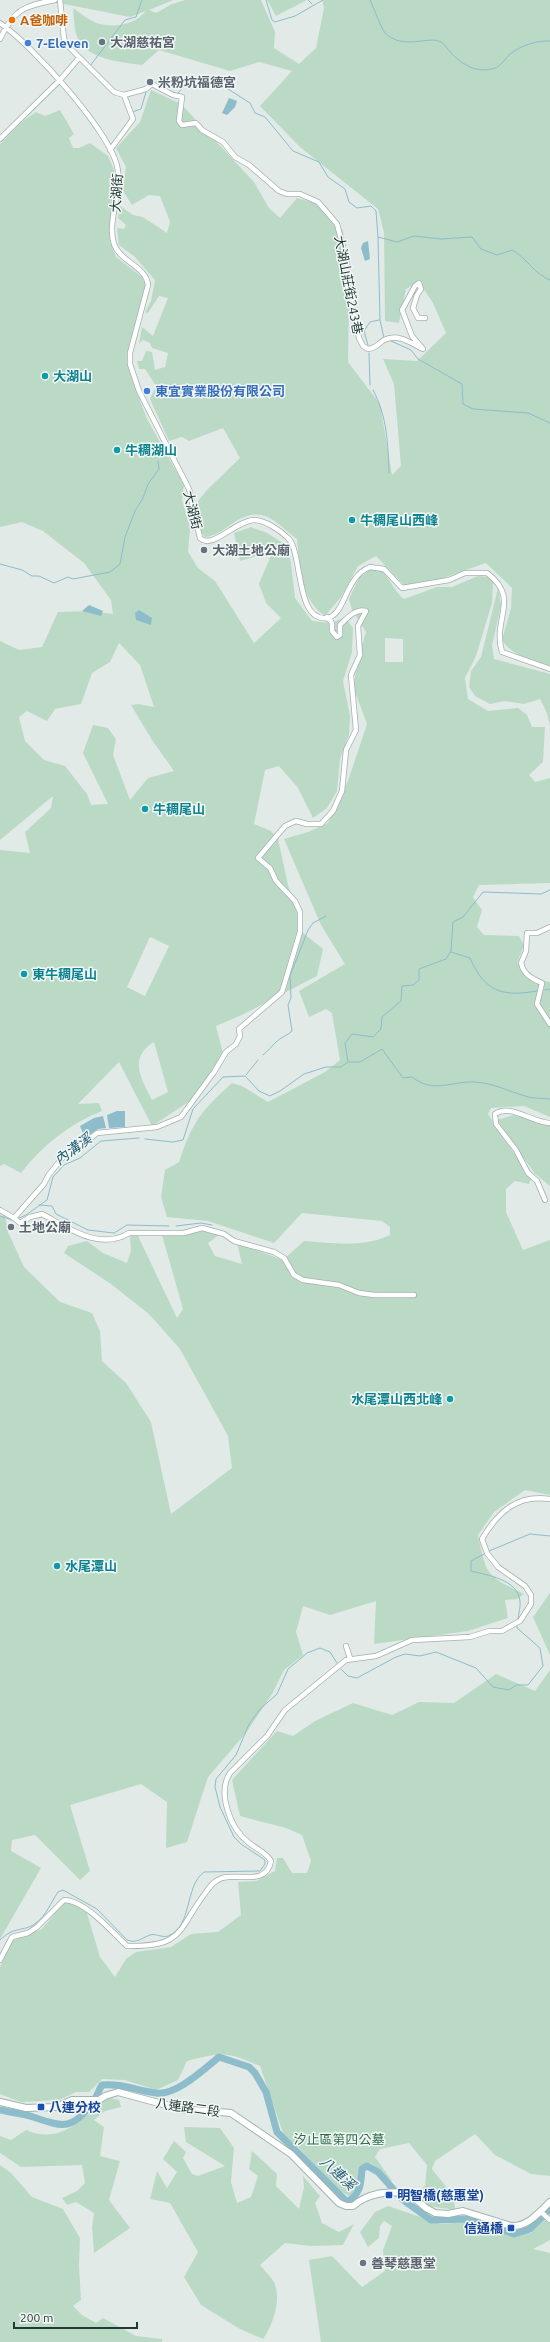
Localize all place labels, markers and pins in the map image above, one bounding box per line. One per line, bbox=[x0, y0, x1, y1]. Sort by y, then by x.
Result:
place label: A爸咖啡 bbox=[20, 13, 68, 27]
marker: A爸咖啡 bbox=[7, 15, 17, 25]
place label: 大湖慈祐宮 bbox=[110, 35, 175, 49]
place label: 7-Eleven bbox=[36, 36, 89, 50]
marker: 大湖慈祐宮 bbox=[97, 37, 107, 47]
marker: 7-Eleven bbox=[23, 38, 33, 48]
place label: 米粉坑福德宮 bbox=[158, 75, 236, 89]
marker: 米粉坑福德宮 bbox=[145, 77, 155, 87]
place label: 大湖山 bbox=[53, 369, 92, 383]
marker: 大湖山 bbox=[40, 371, 50, 381]
place label: 東宜實業股份有限公司 bbox=[155, 384, 285, 398]
marker: 東宜實業股份有限公司 bbox=[142, 386, 152, 396]
place label: 牛稠湖山 bbox=[125, 443, 177, 457]
marker: 牛稠湖山 bbox=[112, 445, 122, 455]
place label: 牛稠尾山西峰 bbox=[360, 513, 439, 527]
marker: 牛稠尾山西峰 bbox=[347, 515, 357, 525]
place label: 大湖土地公廟 bbox=[212, 543, 290, 557]
marker: 大湖土地公廟 bbox=[199, 545, 209, 555]
place label: 牛稠尾山 bbox=[153, 802, 205, 816]
marker: 牛稠尾山 bbox=[140, 804, 150, 814]
place label: 東牛稠尾山 bbox=[32, 967, 97, 981]
marker: 東牛稠尾山 bbox=[19, 969, 29, 979]
place label: 土地公廟 bbox=[19, 1220, 71, 1234]
marker: 土地公廟 bbox=[6, 1222, 16, 1232]
place label: 水尾潭山西北峰 bbox=[351, 1392, 443, 1406]
marker: 水尾潭山西北峰 bbox=[445, 1394, 455, 1404]
place label: 水尾潭山 bbox=[65, 1559, 117, 1573]
marker: 水尾潭山 bbox=[52, 1561, 62, 1571]
place label: 八連分校 bbox=[49, 2100, 101, 2114]
marker: 八連分校 bbox=[36, 2102, 46, 2112]
place label: 明智橋(慈惠堂) bbox=[397, 2188, 484, 2203]
marker: 明智橋(慈惠堂) bbox=[384, 2190, 394, 2200]
place label: 信通橋 bbox=[464, 2221, 503, 2235]
marker: 信通橋 bbox=[506, 2223, 516, 2233]
place label: 善琴慈惠堂 bbox=[371, 2256, 436, 2270]
marker: 善琴慈惠堂 bbox=[358, 2258, 368, 2268]

